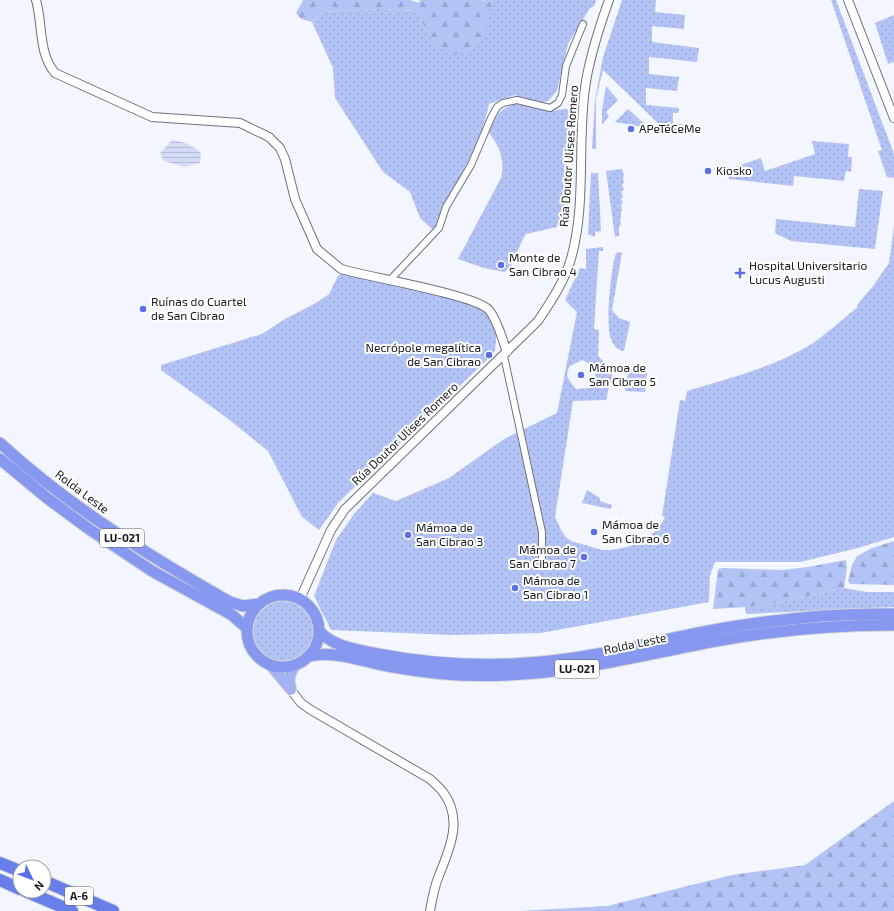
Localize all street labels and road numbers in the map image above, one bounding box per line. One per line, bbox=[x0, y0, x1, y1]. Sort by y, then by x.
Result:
street label: Rúa Doutor Ulises Romero bbox=[556, 84, 580, 227]
street label: Rúa Doutor Ulises Romero bbox=[348, 379, 460, 488]
street label: Rolda Leste bbox=[53, 466, 112, 516]
road number: LU-021 bbox=[100, 529, 144, 547]
street label: Rolda Leste bbox=[602, 630, 667, 656]
road number: LU-021 bbox=[555, 660, 599, 678]
road number: A-6 bbox=[65, 887, 93, 905]

